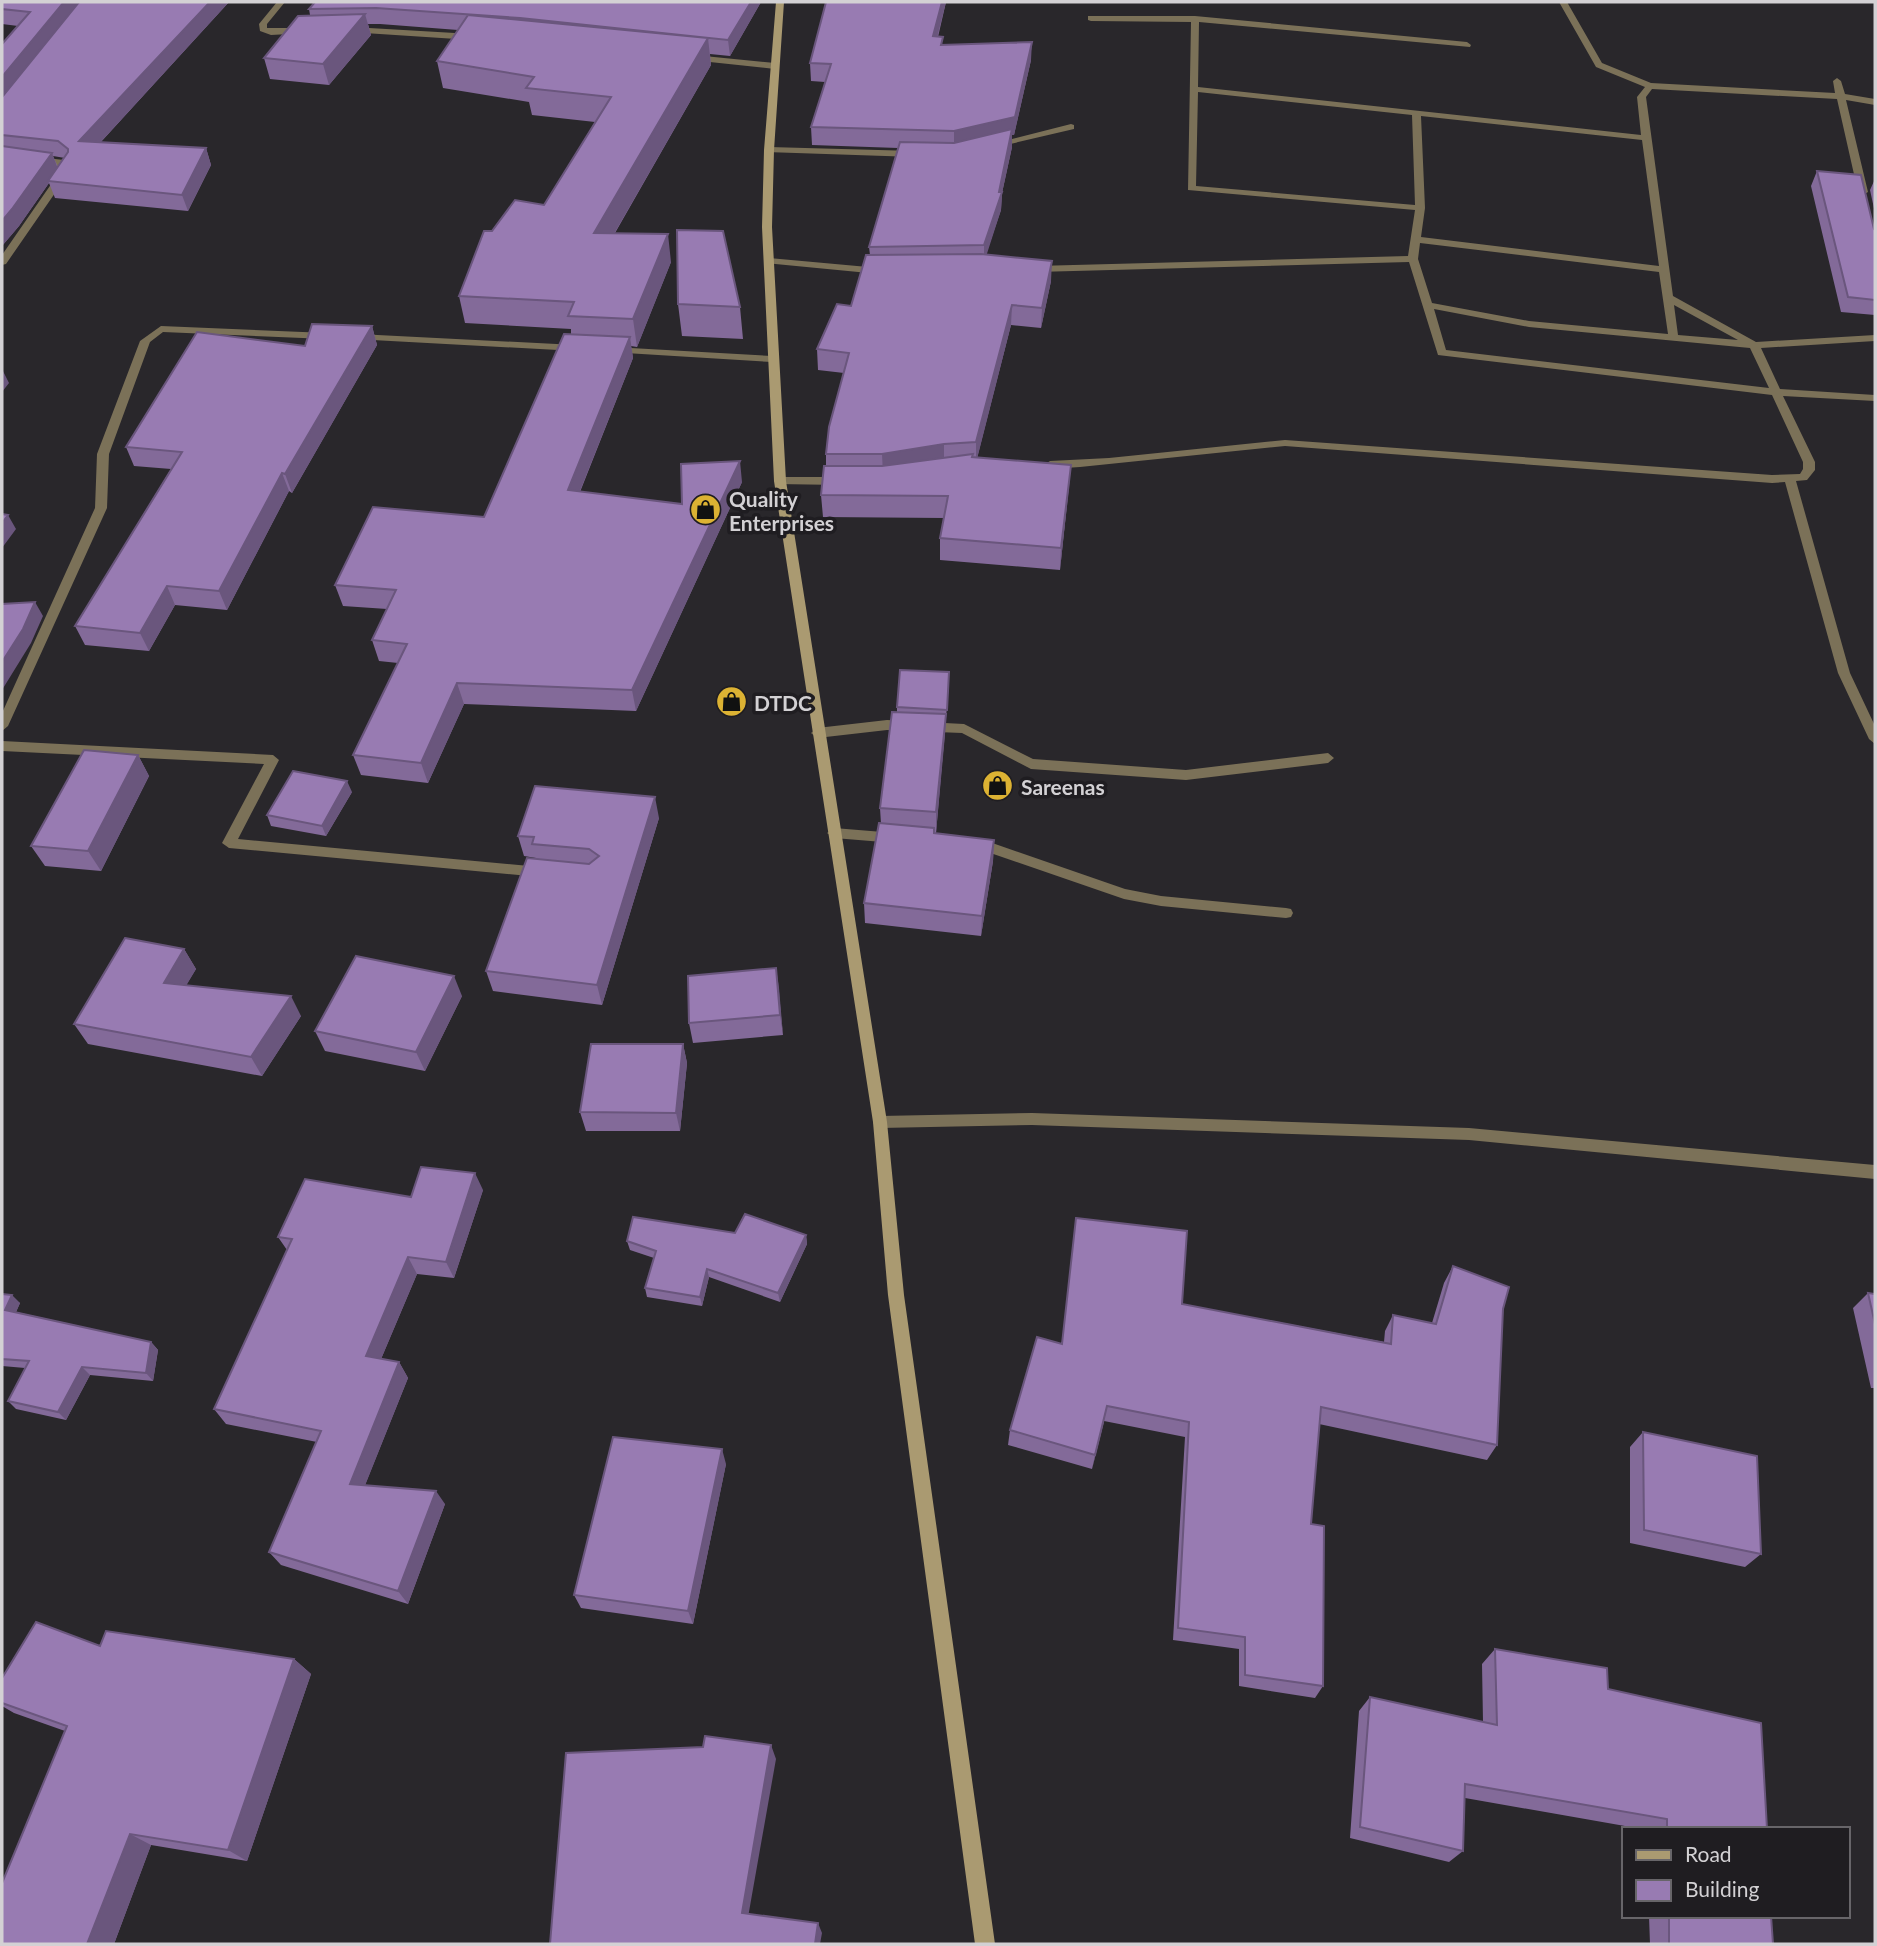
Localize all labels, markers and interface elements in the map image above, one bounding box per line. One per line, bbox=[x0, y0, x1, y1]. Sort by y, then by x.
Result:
place label: Quality Enterprises bbox=[729, 486, 834, 535]
shop icon: Quality Enterprises bbox=[689, 493, 723, 527]
shop icon: DTDC bbox=[714, 685, 748, 719]
place label: DTDC bbox=[754, 690, 812, 715]
shop icon: Sareenas bbox=[981, 769, 1015, 803]
place label: Sareenas bbox=[1021, 774, 1105, 799]
legend bbox=[1622, 1827, 1849, 1918]
text: Road bbox=[1685, 1841, 1732, 1866]
text: Building bbox=[1685, 1876, 1760, 1901]

